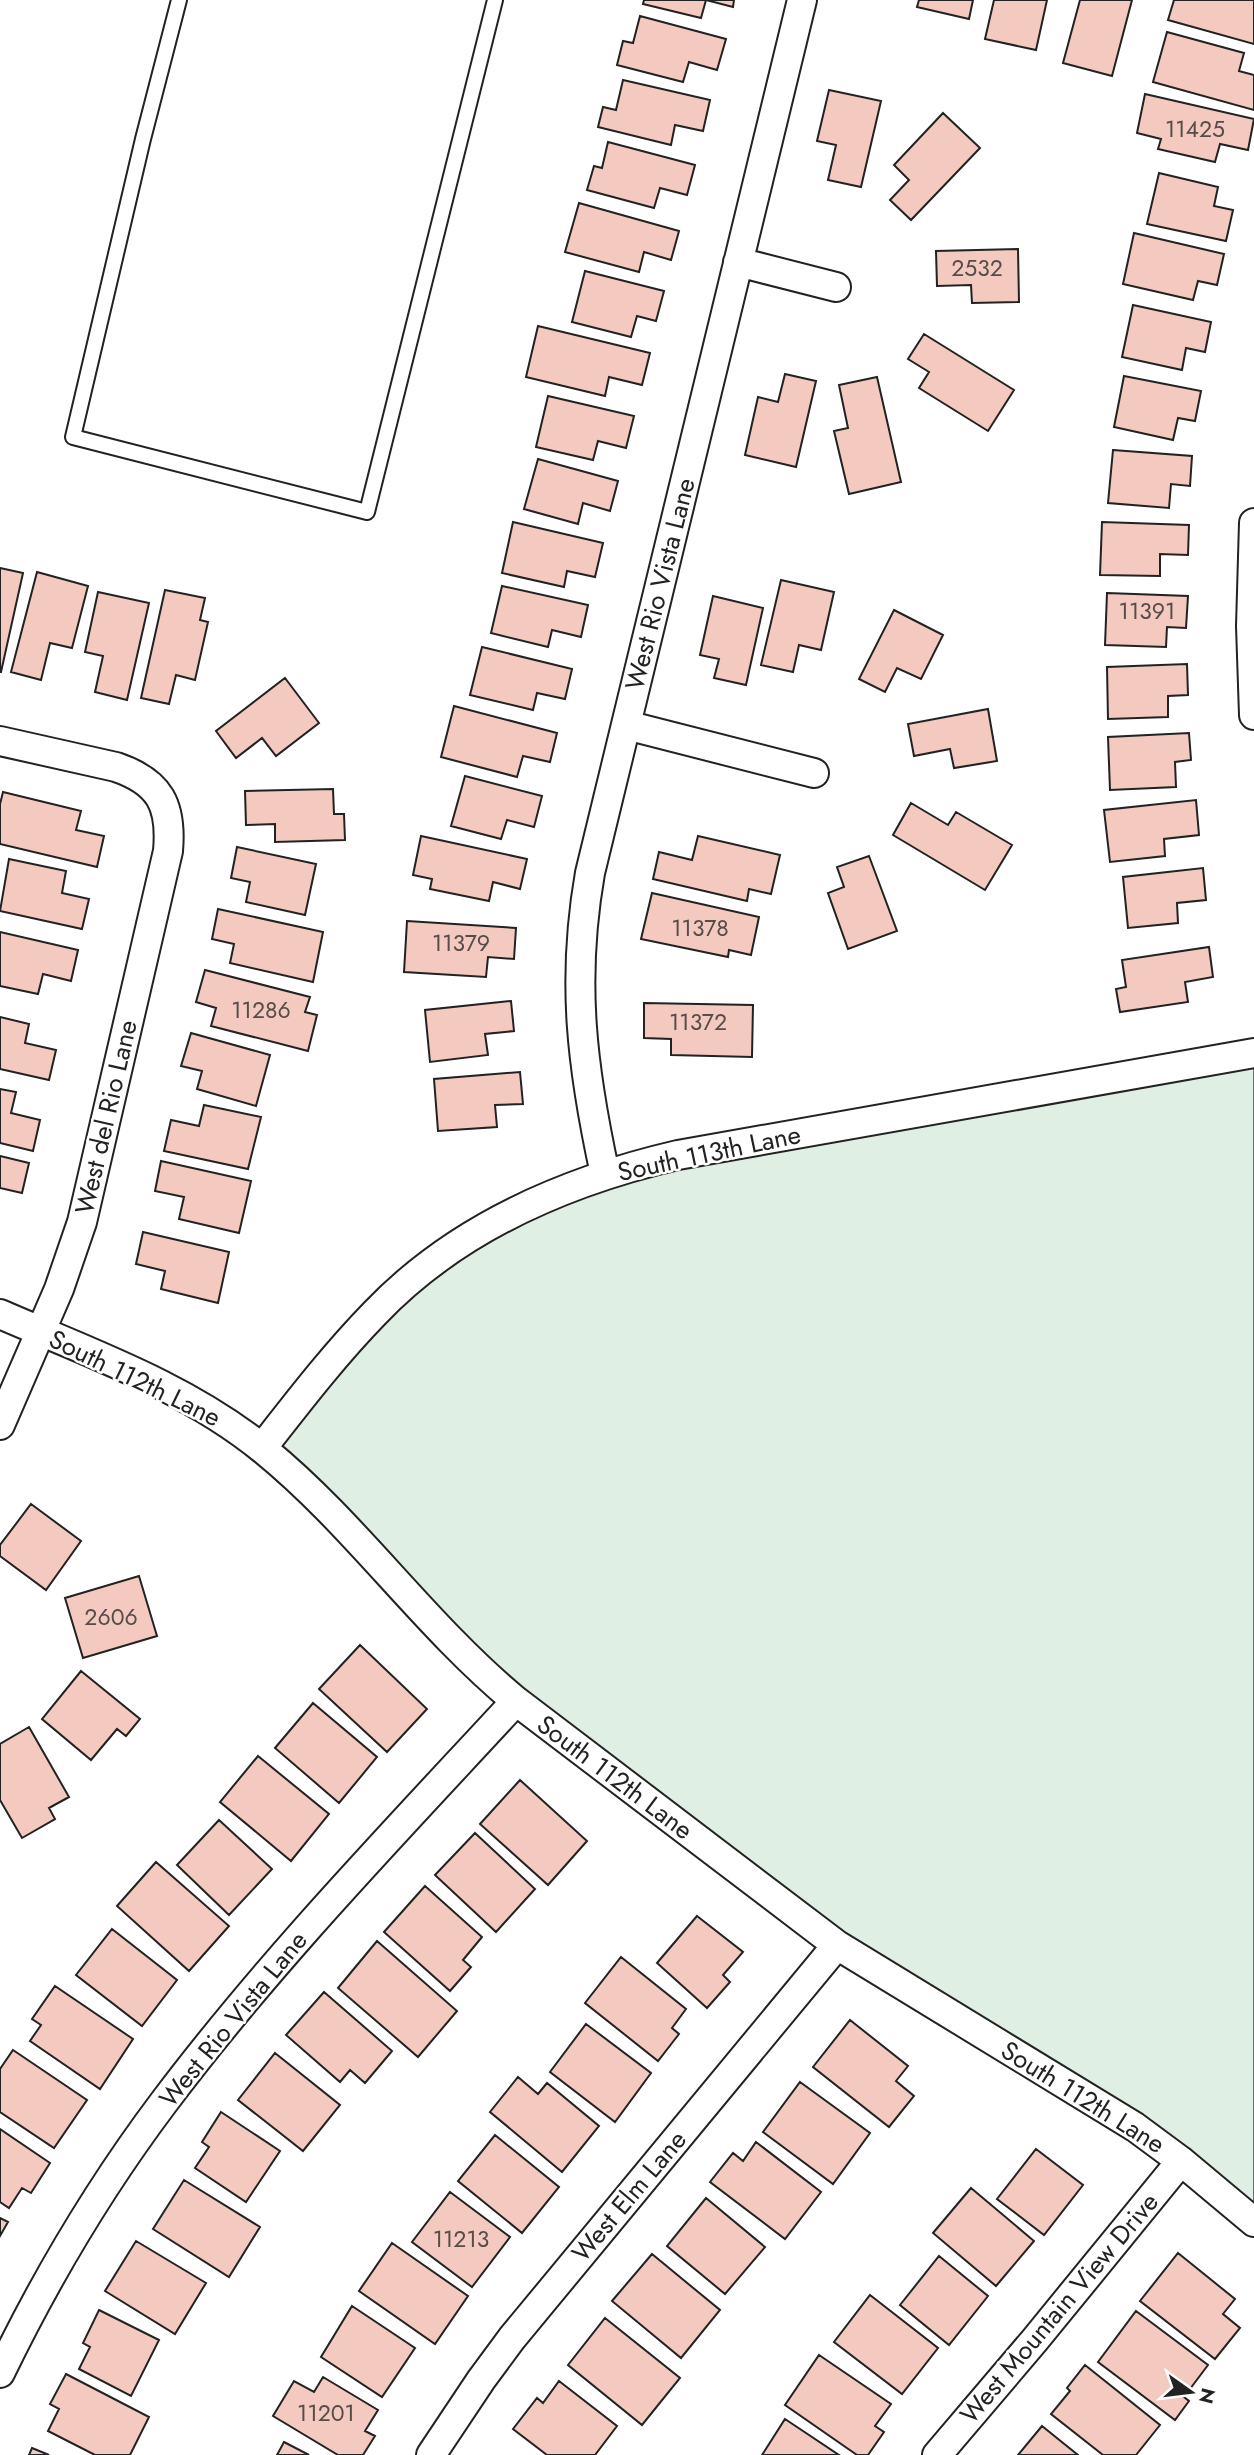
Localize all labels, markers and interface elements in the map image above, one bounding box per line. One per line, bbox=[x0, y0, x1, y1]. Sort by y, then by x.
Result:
house number: 11425 bbox=[1165, 112, 1225, 146]
house number: 2532 bbox=[951, 251, 1003, 285]
street label: West Rio Vista Lane bbox=[615, 474, 705, 694]
house number: 11391 bbox=[1119, 594, 1175, 628]
house number: 11378 bbox=[671, 911, 729, 945]
house number: 11379 bbox=[432, 926, 490, 960]
house number: 11286 bbox=[231, 993, 291, 1027]
house number: 11372 bbox=[669, 1005, 727, 1039]
street label: West del Rio Lane bbox=[65, 1016, 147, 1218]
street label: South 113th Lane bbox=[614, 1115, 804, 1191]
street label: South 112th Lane bbox=[43, 1320, 227, 1436]
house number: 2606 bbox=[84, 1600, 138, 1634]
street label: South 112th Lane bbox=[529, 1706, 701, 1848]
street label: West Rio Vista Lane bbox=[150, 1923, 316, 2115]
street label: South 112th Lane bbox=[994, 2031, 1172, 2163]
street label: West Elm Lane bbox=[563, 2122, 695, 2270]
street label: West Mountain View Drive bbox=[951, 2184, 1167, 2432]
house number: 11213 bbox=[433, 2222, 489, 2256]
north arrow bbox=[1156, 2357, 1226, 2427]
text: N bbox=[1192, 2385, 1222, 2407]
house number: 11201 bbox=[297, 2396, 355, 2430]

